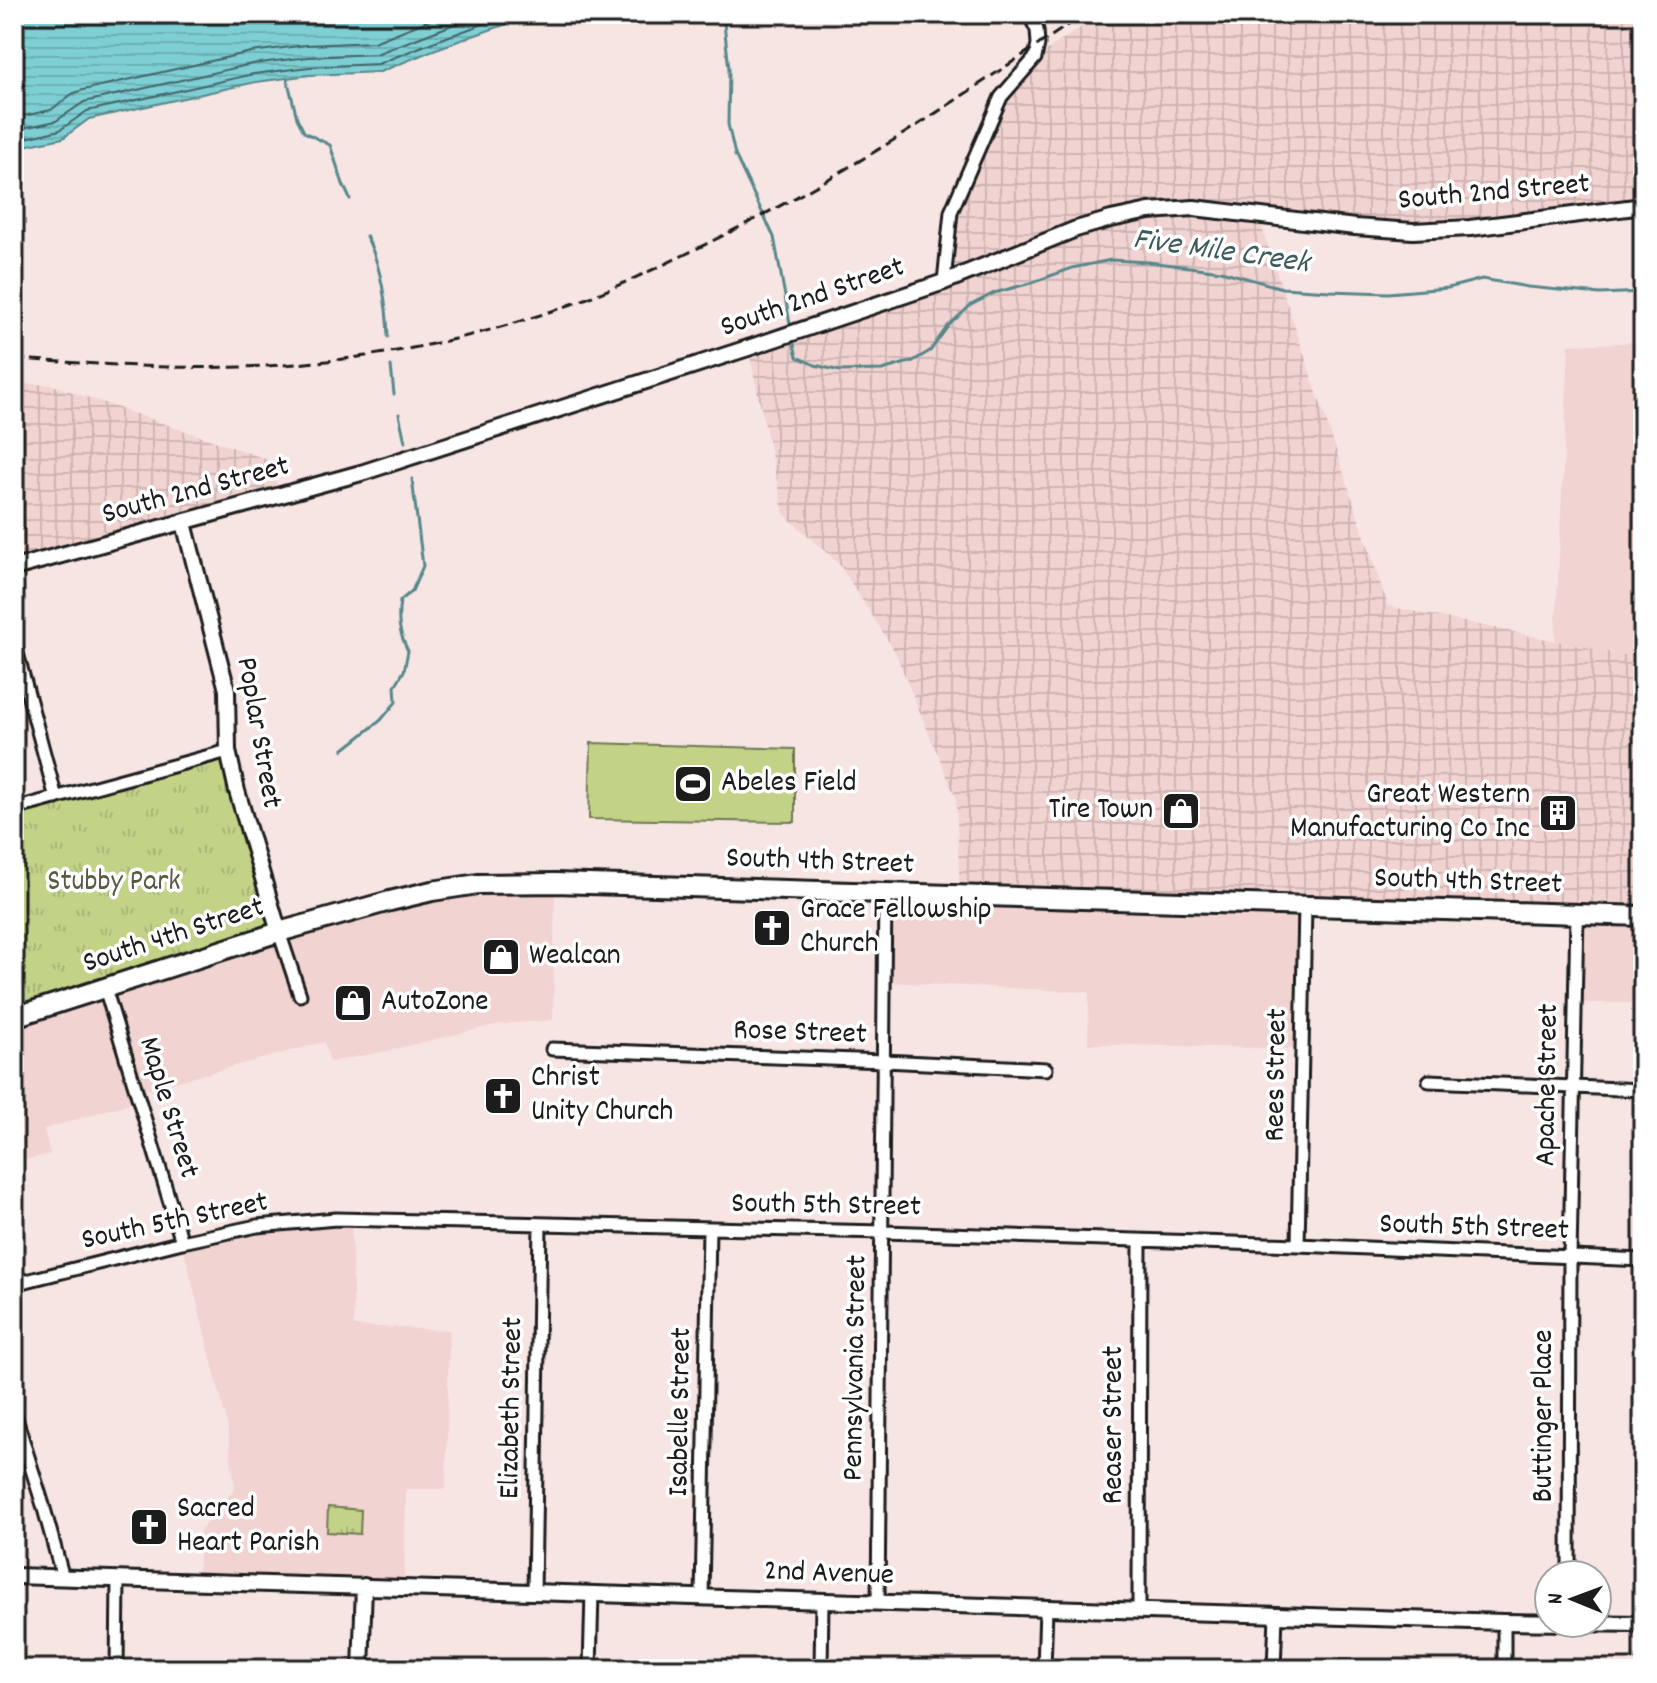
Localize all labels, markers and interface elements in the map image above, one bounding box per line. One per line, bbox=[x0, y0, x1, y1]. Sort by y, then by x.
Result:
street label: South 2nd Street bbox=[1396, 164, 1592, 224]
water label: Five Mile Creek bbox=[1130, 218, 1315, 289]
street label: South 2nd Street bbox=[715, 247, 911, 351]
street label: South 2nd Street bbox=[98, 446, 294, 538]
street label: Poplar Street bbox=[223, 654, 291, 812]
sports icon: Abeles Field bbox=[672, 763, 714, 805]
place label: Abeles Field bbox=[721, 763, 857, 806]
place label: Great Western Manufacturing Co Inc bbox=[1290, 775, 1530, 852]
place label: Tire Town bbox=[1048, 790, 1153, 833]
shop icon: Tire Town bbox=[1160, 790, 1202, 832]
building icon: Great Western Manufacturing Co Inc bbox=[1537, 792, 1579, 834]
street label: South 4th Street bbox=[725, 838, 915, 888]
street label: South 4th Street bbox=[1373, 858, 1563, 908]
park label: Stubby Park bbox=[47, 862, 181, 905]
street label: South 4th Street bbox=[78, 887, 270, 987]
place label: Grace Fellowship Church bbox=[800, 890, 992, 967]
church icon: Grace Fellowship Church bbox=[751, 907, 793, 949]
shop icon: Wealcan bbox=[480, 936, 522, 978]
place label: Wealcan bbox=[529, 936, 621, 979]
shop icon: AutoZone bbox=[332, 982, 374, 1024]
place label: AutoZone bbox=[381, 982, 488, 1025]
street label: Apache Street bbox=[1526, 1003, 1572, 1167]
street label: Rees Street bbox=[1255, 1008, 1301, 1142]
street label: Rose Street bbox=[733, 1010, 867, 1058]
street label: Maple Street bbox=[125, 1032, 209, 1184]
place label: Christ Unity Church bbox=[531, 1058, 673, 1135]
church icon: Christ Unity Church bbox=[482, 1075, 524, 1117]
street label: South 5th Street bbox=[78, 1182, 272, 1264]
street label: South 5th Street bbox=[731, 1184, 921, 1230]
street label: South 5th Street bbox=[1378, 1204, 1570, 1254]
street label: Pennsylvania Street bbox=[834, 1255, 880, 1481]
street label: Elizabeth Street bbox=[490, 1316, 536, 1500]
street label: Isabelle Street bbox=[659, 1327, 705, 1497]
street label: Buttinger Place bbox=[1524, 1329, 1567, 1503]
street label: Reaser Street bbox=[1094, 1346, 1137, 1504]
place label: Sacred Heart Parish bbox=[177, 1489, 319, 1566]
church icon: Sacred Heart Parish bbox=[128, 1506, 170, 1548]
street label: 2nd Avenue bbox=[763, 1551, 895, 1599]
north arrow bbox=[1533, 1559, 1613, 1639]
text: N bbox=[1541, 1593, 1572, 1604]

